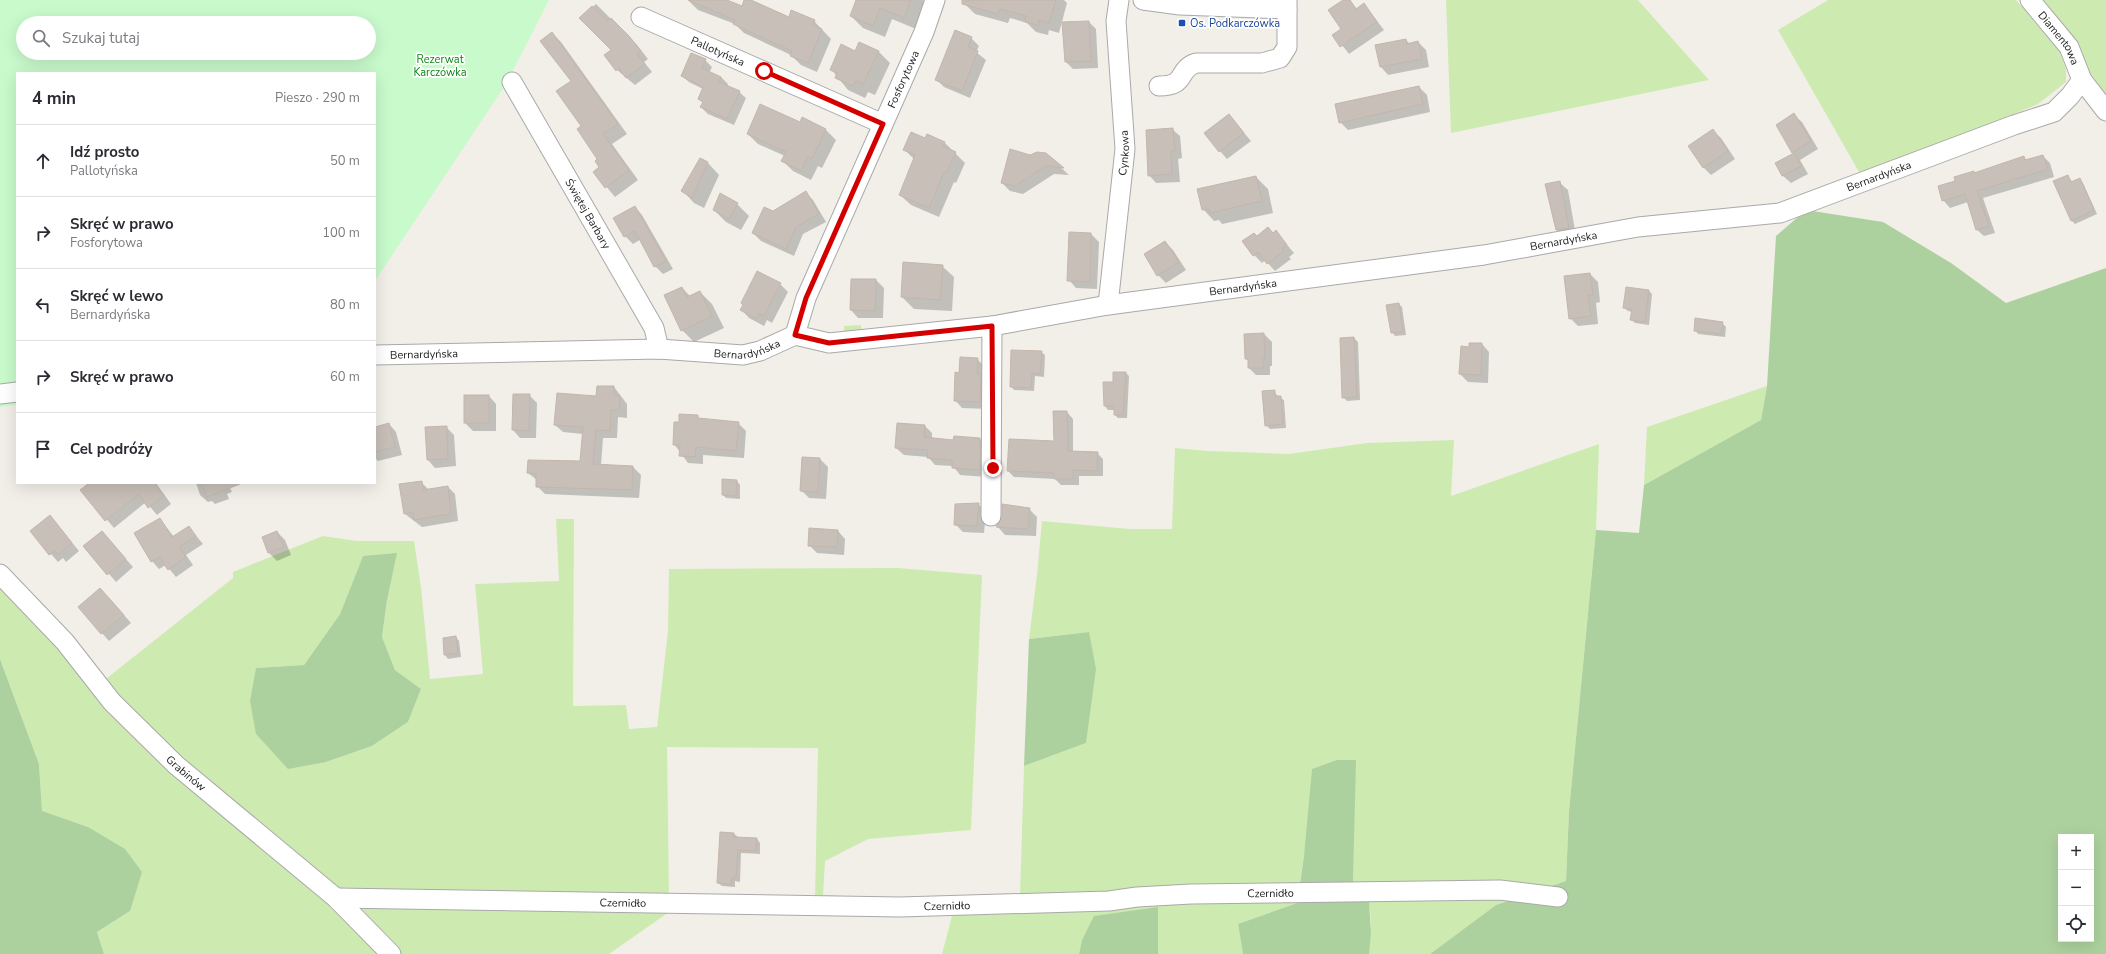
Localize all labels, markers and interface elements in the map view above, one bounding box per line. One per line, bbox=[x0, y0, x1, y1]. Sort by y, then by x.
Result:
street label: Diamentowa bbox=[2034, 8, 2082, 67]
search box bbox=[16, 16, 376, 60]
place label: Os. Podkarczówka bbox=[1190, 16, 1280, 31]
marker: Os. Podkarczówka bbox=[1177, 18, 1187, 28]
icon: search bbox=[30, 27, 52, 49]
text: Szukaj tutaj bbox=[62, 28, 140, 48]
street label: Pallotyńska bbox=[688, 33, 747, 70]
street label: Fosforytowa bbox=[884, 48, 923, 111]
park label: Rezerwat Karczówka bbox=[413, 52, 467, 80]
route start bbox=[755, 62, 773, 80]
text: 4 min bbox=[32, 87, 76, 110]
text: Pieszo · 290 m bbox=[275, 89, 360, 107]
street label: Cynkowa bbox=[1115, 130, 1133, 176]
text: Idź prosto bbox=[70, 142, 139, 162]
icon: ahead bbox=[32, 150, 54, 172]
text: 50 m bbox=[330, 152, 360, 170]
street label: Bernardyńska bbox=[1844, 157, 1914, 195]
text: Pallotyńska bbox=[70, 162, 138, 180]
street label: Świętej Barbary bbox=[561, 175, 614, 252]
text: Skręć w prawo bbox=[70, 214, 174, 234]
icon: right bbox=[32, 222, 54, 244]
text: 100 m bbox=[322, 224, 360, 242]
street label: Bernardyńska bbox=[1529, 228, 1599, 255]
text: Fosforytowa bbox=[70, 234, 143, 252]
street label: Bernardyńska bbox=[1208, 276, 1278, 299]
text: Skręć w lewo bbox=[70, 286, 163, 306]
icon: left bbox=[32, 294, 54, 316]
text: 80 m bbox=[330, 296, 360, 314]
text: Bernardyńska bbox=[70, 306, 150, 324]
street label: Bernardyńska bbox=[713, 336, 783, 363]
street label: Bernardyńska bbox=[390, 346, 458, 363]
icon: right bbox=[32, 366, 54, 388]
text: Skręć w prawo bbox=[70, 367, 174, 387]
text: 60 m bbox=[330, 368, 360, 386]
icon: arrive bbox=[32, 438, 54, 460]
text: Cel podróży bbox=[70, 439, 152, 459]
route end bbox=[984, 459, 1002, 477]
street label: Grabinów bbox=[162, 752, 209, 795]
map controls bbox=[2058, 834, 2094, 942]
button: + bbox=[2058, 834, 2094, 870]
button: − bbox=[2058, 870, 2094, 906]
street label: Czernidło bbox=[1247, 886, 1294, 901]
street label: Czernidło bbox=[600, 895, 646, 911]
street label: Czernidło bbox=[923, 898, 970, 914]
button: locate bbox=[2058, 906, 2094, 942]

